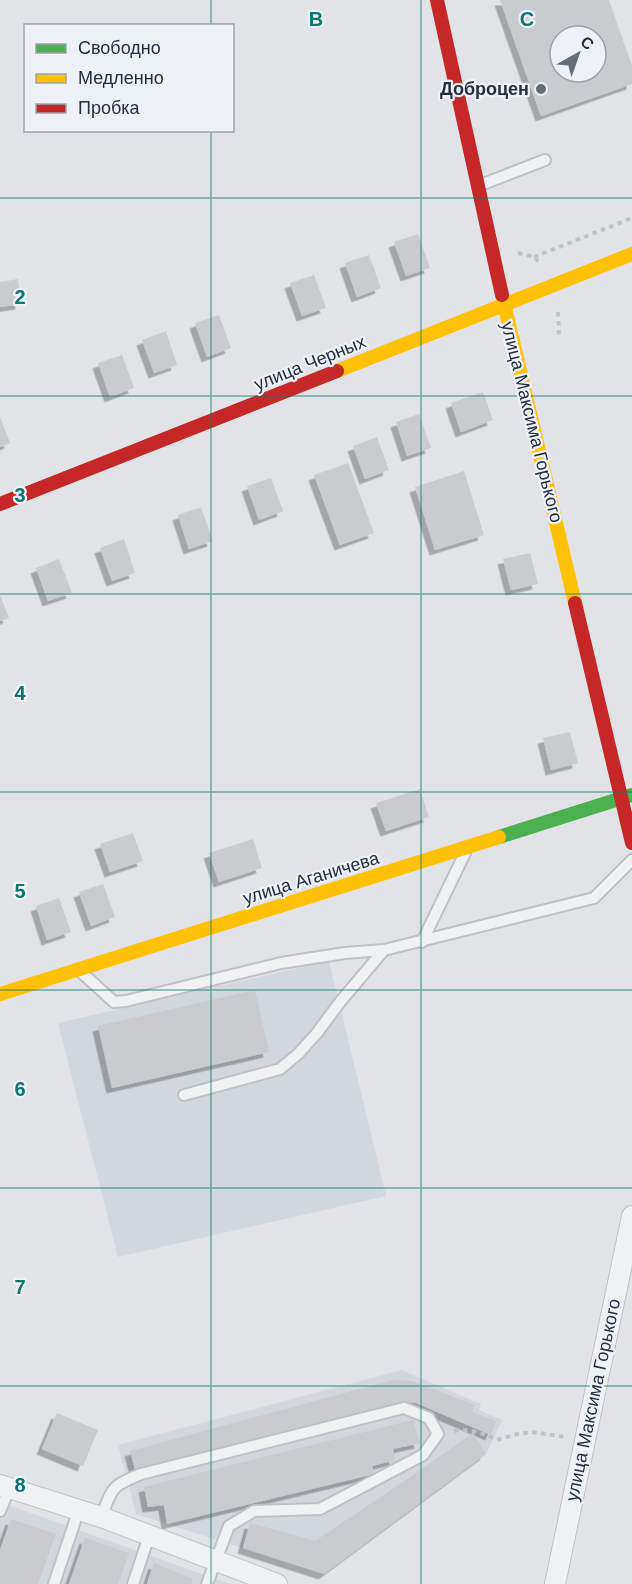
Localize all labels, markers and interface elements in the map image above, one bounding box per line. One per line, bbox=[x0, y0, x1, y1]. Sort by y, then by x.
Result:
text: B bbox=[309, 8, 323, 30]
text: C bbox=[520, 8, 534, 30]
legend bbox=[24, 24, 234, 132]
north arrow bbox=[548, 24, 608, 84]
text: С bbox=[577, 33, 598, 53]
text: Свободно bbox=[78, 38, 161, 58]
text: Медленно bbox=[78, 68, 164, 88]
place label: Доброцен bbox=[440, 79, 529, 99]
marker: Доброцен bbox=[534, 82, 548, 96]
text: Пробка bbox=[78, 98, 141, 118]
text: 2 bbox=[14, 286, 26, 308]
street label: улица Максима Горького bbox=[497, 319, 567, 525]
street label: улица Черных bbox=[251, 332, 369, 394]
text: 3 bbox=[14, 484, 26, 506]
text: 4 bbox=[14, 682, 26, 704]
street label: улица Аганичева bbox=[240, 847, 382, 908]
text: 5 bbox=[14, 880, 26, 902]
text: 6 bbox=[14, 1078, 26, 1100]
text: 7 bbox=[14, 1276, 26, 1298]
street label: улица Максима Горького bbox=[562, 1297, 624, 1503]
text: 8 bbox=[14, 1474, 26, 1496]

